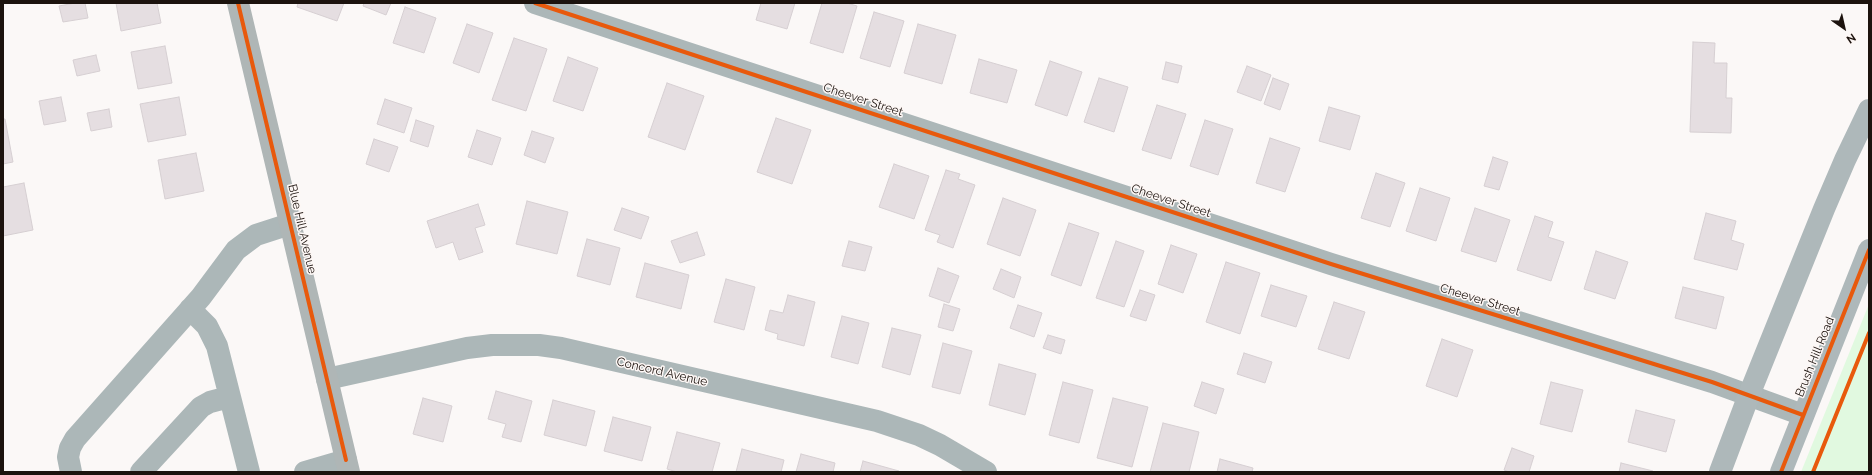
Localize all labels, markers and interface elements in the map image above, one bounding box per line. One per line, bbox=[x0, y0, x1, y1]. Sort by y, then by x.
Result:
north arrow bbox=[1824, 8, 1864, 48]
text: N bbox=[1844, 31, 1858, 46]
street label: Cheever Street bbox=[821, 80, 905, 120]
street label: Cheever Street bbox=[1129, 181, 1213, 221]
street label: Blue Hill Avenue bbox=[285, 183, 319, 275]
street label: Cheever Street bbox=[1438, 281, 1522, 319]
street label: Brush Hill Road bbox=[1792, 315, 1838, 399]
street label: Concord Avenue bbox=[615, 355, 709, 389]

